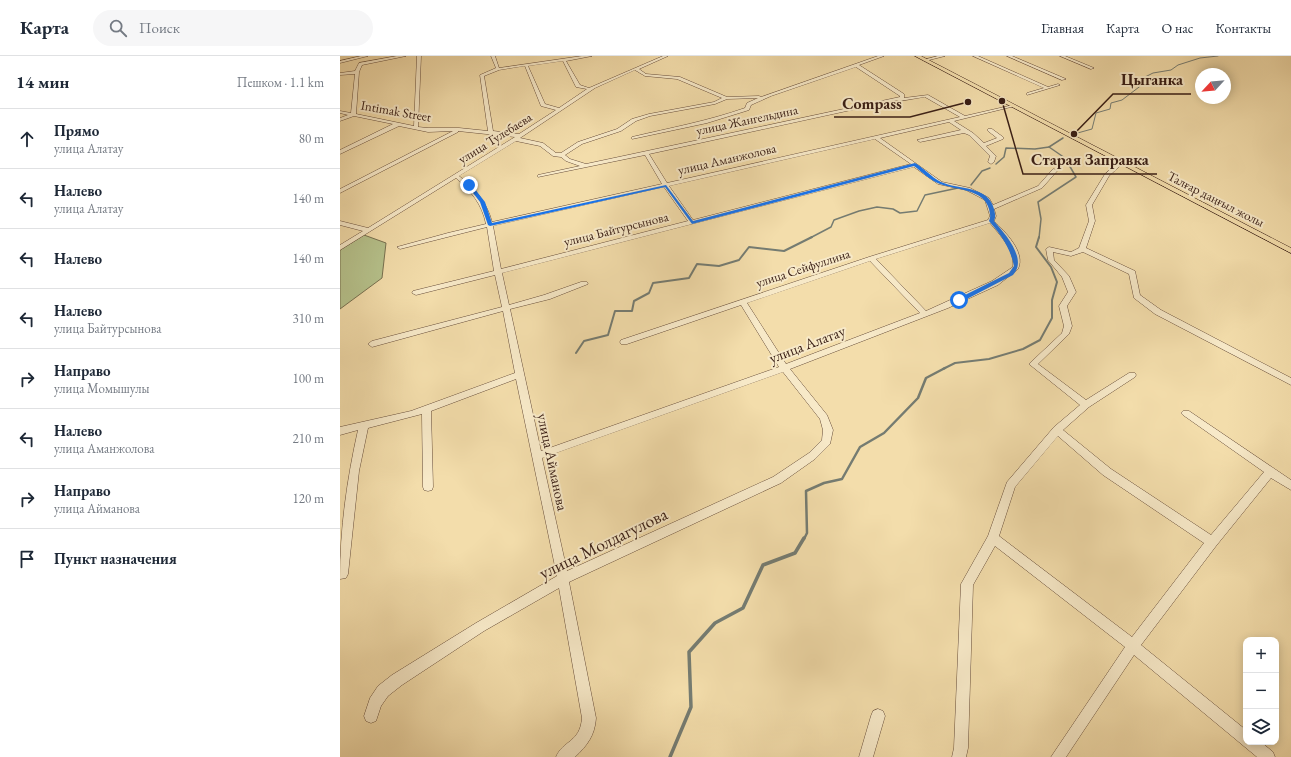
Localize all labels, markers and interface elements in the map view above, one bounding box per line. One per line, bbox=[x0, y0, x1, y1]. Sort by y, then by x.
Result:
search box bbox=[93, 10, 373, 46]
text: Карта bbox=[20, 15, 69, 40]
icon: search bbox=[107, 17, 129, 39]
text: Поиск bbox=[139, 18, 180, 37]
text: Главная bbox=[1041, 19, 1084, 37]
text: Карта bbox=[1106, 19, 1139, 37]
text: О нас bbox=[1161, 19, 1193, 37]
text: Контакты bbox=[1215, 19, 1271, 37]
callout: Цыганка bbox=[1113, 66, 1191, 94]
north arrow bbox=[1195, 68, 1231, 104]
text: Цыганка bbox=[1121, 69, 1184, 90]
text: 14 мин bbox=[16, 71, 69, 93]
text: Пешком · 1.1 km bbox=[237, 74, 324, 91]
callout: Compass bbox=[834, 89, 910, 117]
text: Compass bbox=[842, 93, 902, 114]
street label: Intimak Street bbox=[360, 96, 432, 126]
street label: улица Жангельдина bbox=[695, 101, 800, 139]
street label: улица Тулебаева bbox=[455, 108, 536, 167]
text: Прямо bbox=[54, 121, 99, 140]
icon: ahead bbox=[16, 128, 38, 150]
text: 80 m bbox=[299, 130, 324, 147]
street label: улица Аманжолова bbox=[676, 139, 779, 179]
text: улица Алатау bbox=[54, 140, 123, 157]
callout: Старая Заправка bbox=[1023, 146, 1157, 174]
text: Старая Заправка bbox=[1031, 149, 1150, 170]
street label: Талғар даңғыл жолы bbox=[1165, 167, 1267, 231]
route end bbox=[460, 176, 478, 194]
text: Налево bbox=[54, 181, 102, 200]
icon: left bbox=[16, 188, 38, 210]
text: 140 m bbox=[293, 190, 324, 207]
text: улица Алатау bbox=[54, 200, 123, 217]
street label: улица Байтурсынова bbox=[562, 208, 671, 250]
street label: улица Сейфуллина bbox=[754, 245, 853, 291]
icon: left bbox=[16, 248, 38, 270]
text: Налево bbox=[54, 249, 102, 268]
text: 140 m bbox=[293, 250, 324, 267]
route start bbox=[950, 291, 968, 309]
text: Налево bbox=[54, 301, 102, 320]
icon: left bbox=[16, 308, 38, 330]
text: 310 m bbox=[293, 310, 324, 327]
text: улица Байтурсынова bbox=[54, 320, 161, 337]
street label: улица Алатау bbox=[766, 321, 848, 367]
text: Направо bbox=[54, 361, 111, 380]
icon: right bbox=[16, 368, 38, 390]
text: 100 m bbox=[293, 370, 324, 387]
text: улица Момышулы bbox=[54, 380, 149, 397]
street label: улица Айманова bbox=[533, 411, 573, 513]
text: Налево bbox=[54, 421, 102, 440]
icon: left bbox=[16, 428, 38, 450]
text: 210 m bbox=[293, 430, 324, 447]
text: улица Аманжолова bbox=[54, 440, 154, 457]
text: Направо bbox=[54, 481, 111, 500]
icon: right bbox=[16, 488, 38, 510]
text: 120 m bbox=[293, 490, 324, 507]
text: улица Айманова bbox=[54, 500, 140, 517]
street label: улица Молдагулова bbox=[535, 502, 672, 584]
icon: arrive bbox=[16, 548, 38, 570]
text: Пункт назначения bbox=[54, 549, 177, 568]
map controls bbox=[1243, 637, 1279, 745]
button: + bbox=[1243, 637, 1279, 673]
button: − bbox=[1243, 673, 1279, 709]
button: layers bbox=[1243, 709, 1279, 745]

